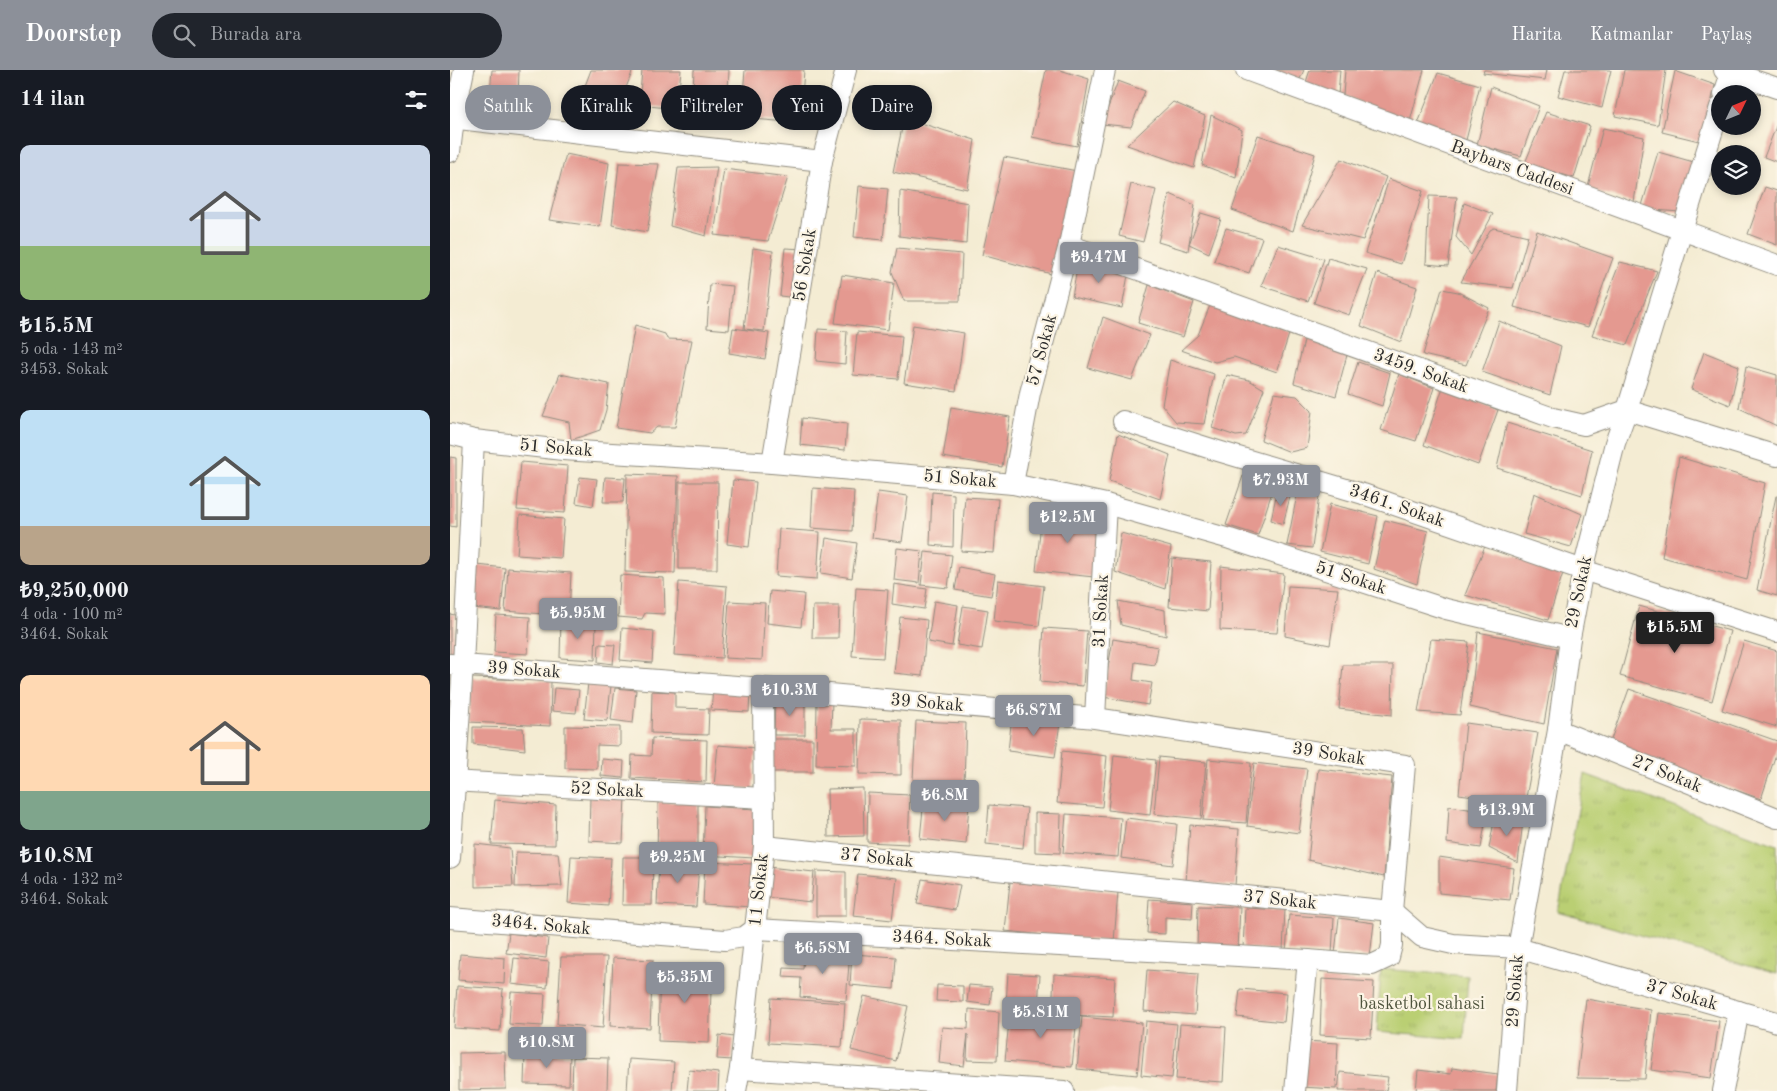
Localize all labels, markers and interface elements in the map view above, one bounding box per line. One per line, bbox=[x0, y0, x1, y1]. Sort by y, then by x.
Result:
search box bbox=[152, 13, 502, 58]
icon: search bbox=[170, 21, 198, 49]
text: Doorstep bbox=[25, 23, 122, 47]
text: Burada ara bbox=[210, 26, 302, 45]
text: Harita bbox=[1511, 26, 1562, 44]
text: Katmanlar bbox=[1590, 26, 1673, 44]
text: Paylaş bbox=[1701, 26, 1752, 44]
chip: Satılık bbox=[465, 85, 551, 130]
chip: Kiralık bbox=[561, 85, 651, 130]
chip: Filtreler bbox=[661, 85, 762, 130]
chip: Yeni bbox=[772, 85, 842, 130]
chip: Daire bbox=[852, 85, 932, 130]
north arrow bbox=[1711, 85, 1761, 135]
map controls bbox=[1711, 85, 1761, 195]
icon: filters bbox=[402, 86, 430, 114]
text: 14 ilan bbox=[20, 89, 85, 110]
street label: Baybars Caddesi bbox=[1448, 137, 1576, 199]
button: layers bbox=[1711, 145, 1761, 195]
icon: home bbox=[180, 178, 270, 268]
street label: 56 Sokak bbox=[790, 227, 820, 303]
pin: ₺9.47M bbox=[1058, 242, 1140, 284]
text: ₺9.47M bbox=[1071, 250, 1127, 266]
street label: 57 Sokak bbox=[1024, 312, 1060, 388]
text: ₺15.5M bbox=[20, 316, 93, 337]
text: 5 oda · 143 m² bbox=[20, 342, 123, 358]
street label: 3459. Sokak bbox=[1371, 346, 1471, 396]
text: 3453. Sokak bbox=[20, 362, 108, 378]
street label: 51 Sokak bbox=[519, 436, 593, 460]
icon: home bbox=[180, 443, 270, 533]
pin: ₺7.93M bbox=[1240, 464, 1322, 507]
street label: 51 Sokak bbox=[923, 467, 997, 491]
text: ₺7.93M bbox=[1253, 473, 1309, 489]
street label: 3461. Sokak bbox=[1347, 481, 1447, 531]
pin: ₺12.5M bbox=[1027, 502, 1109, 544]
text: ₺12.5M bbox=[1040, 510, 1096, 526]
street label: 29 Sokak bbox=[1563, 554, 1595, 630]
street label: 51 Sokak bbox=[1313, 558, 1389, 598]
street label: 31 Sokak bbox=[1090, 574, 1112, 648]
text: ₺9,250,000 bbox=[20, 581, 129, 602]
pin: ₺5.95M bbox=[537, 598, 619, 640]
text: ₺5.95M bbox=[550, 606, 606, 622]
text: 4 oda · 100 m² bbox=[20, 607, 123, 623]
pin: ₺15.5M bbox=[1634, 612, 1716, 654]
text: ₺15.5M bbox=[1647, 620, 1703, 636]
text: 3464. Sokak bbox=[20, 627, 108, 643]
street label: 39 Sokak bbox=[487, 658, 561, 682]
pin: ₺10.3M bbox=[749, 674, 831, 717]
text: ₺10.3M bbox=[762, 683, 818, 699]
street label: 39 Sokak bbox=[890, 691, 964, 715]
pin: ₺6.87M bbox=[993, 694, 1075, 737]
text: ₺6.87M bbox=[1006, 703, 1062, 719]
icon: home bbox=[180, 708, 270, 798]
street label: 39 Sokak bbox=[1291, 739, 1367, 769]
street label: 27 Sokak bbox=[1629, 752, 1705, 796]
street label: 52 Sokak bbox=[570, 779, 644, 801]
pin: ₺6.8M bbox=[910, 780, 980, 822]
text: ₺6.8M bbox=[922, 788, 968, 804]
pin: ₺13.9M bbox=[1466, 794, 1548, 837]
text: ₺13.9M bbox=[1479, 803, 1535, 819]
pin: ₺9.25M bbox=[637, 842, 719, 884]
street label: 37 Sokak bbox=[839, 845, 915, 871]
text: ₺10.8M bbox=[20, 846, 93, 867]
text: ₺9.25M bbox=[650, 850, 706, 866]
street label: 11 Sokak bbox=[746, 852, 772, 928]
text: 4 oda · 132 m² bbox=[20, 872, 123, 888]
street label: 37 Sokak bbox=[1242, 887, 1318, 913]
text: 3464. Sokak bbox=[20, 892, 108, 908]
street label: 3464. Sokak bbox=[491, 912, 591, 938]
street label: 3464. Sokak bbox=[892, 927, 992, 951]
pin: ₺6.58M bbox=[782, 932, 864, 975]
text: ₺6.58M bbox=[795, 941, 851, 957]
street label: 29 Sokak bbox=[1503, 954, 1527, 1028]
pin: ₺5.35M bbox=[644, 962, 726, 1004]
text: ₺5.35M bbox=[657, 970, 713, 986]
street label: 37 Sokak bbox=[1644, 976, 1720, 1014]
park label: basketbol sahasi bbox=[1359, 995, 1485, 1013]
pin: ₺5.81M bbox=[1000, 996, 1082, 1039]
text: ₺5.81M bbox=[1013, 1005, 1069, 1021]
pin: ₺10.8M bbox=[506, 1026, 588, 1069]
text: ₺10.8M bbox=[519, 1035, 575, 1051]

